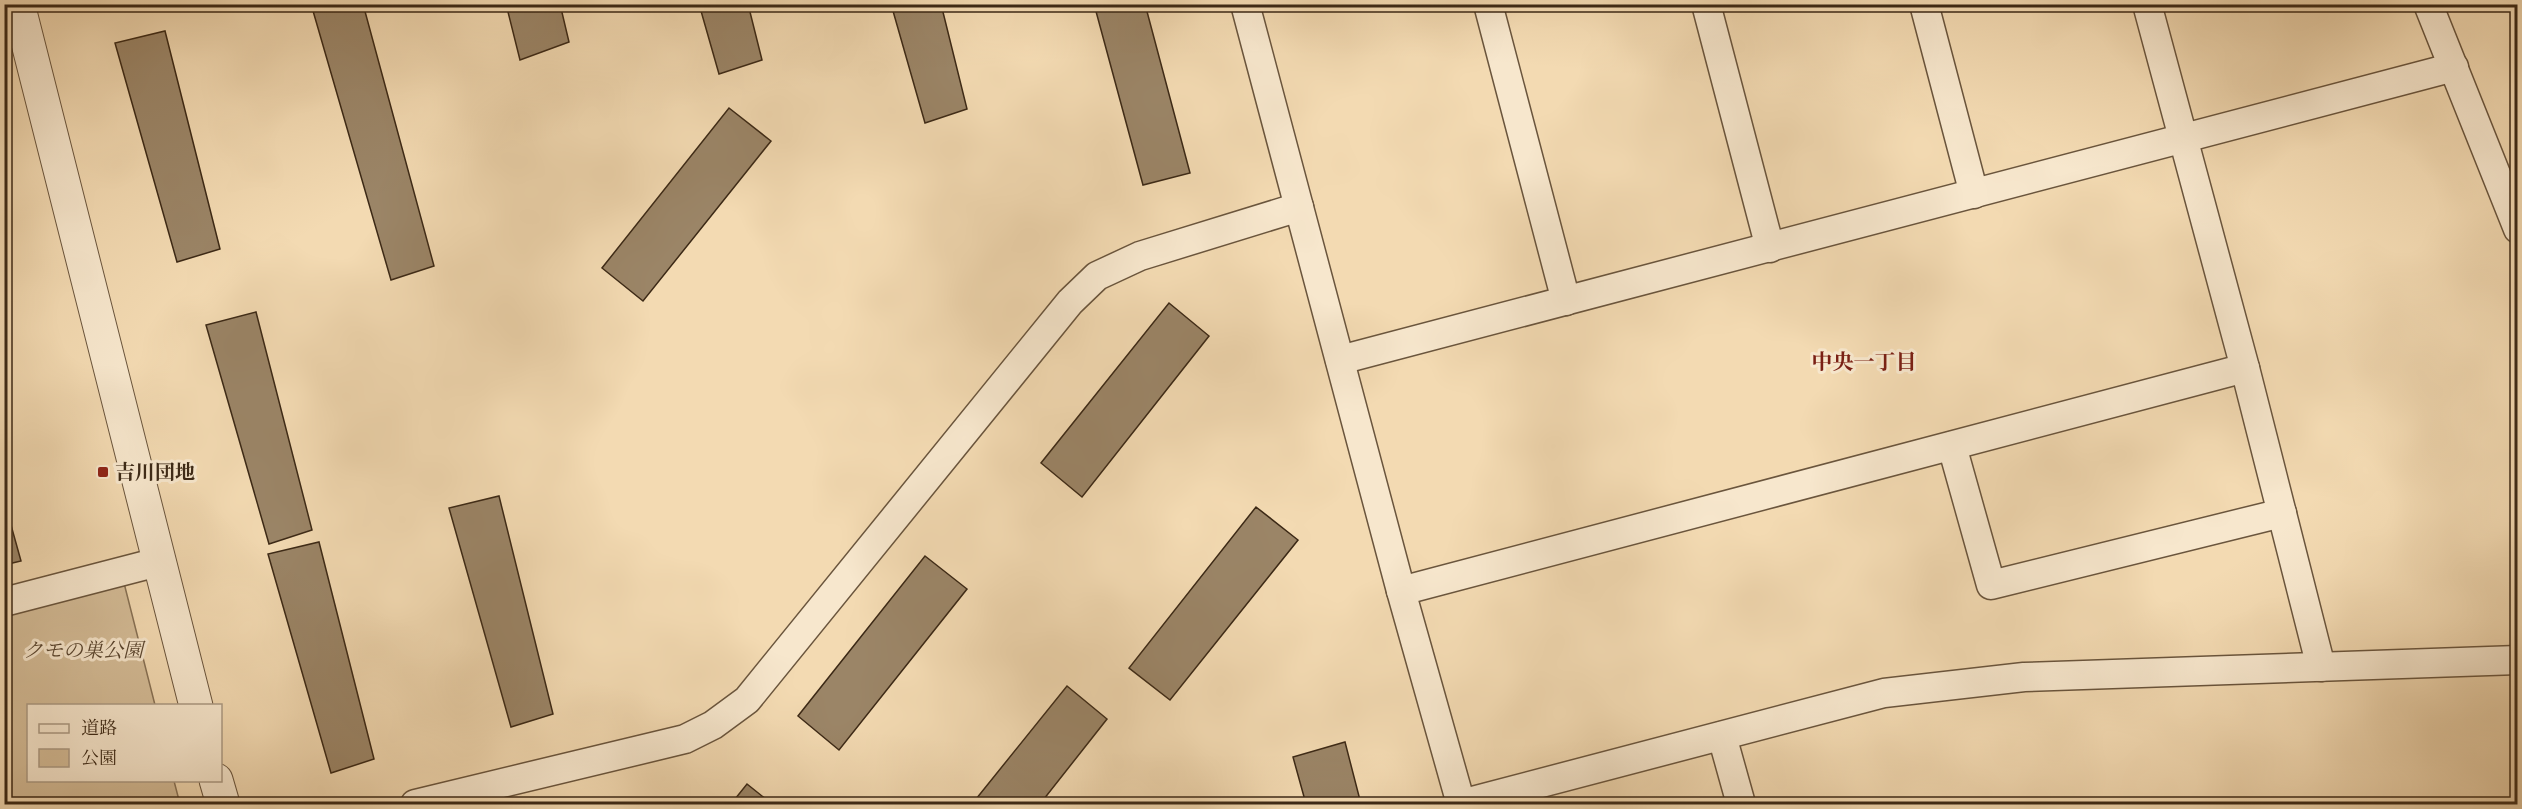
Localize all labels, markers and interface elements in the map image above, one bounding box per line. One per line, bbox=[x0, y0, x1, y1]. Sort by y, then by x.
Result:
district label: 中央一丁目 bbox=[1812, 348, 1917, 377]
place label: 吉川団地 bbox=[115, 459, 195, 486]
marker: 吉川団地 bbox=[96, 465, 110, 479]
park label: クモの巣公園 bbox=[23, 637, 146, 664]
legend bbox=[27, 704, 222, 782]
text: 道路 bbox=[81, 716, 117, 741]
text: 公園 bbox=[81, 746, 117, 771]

